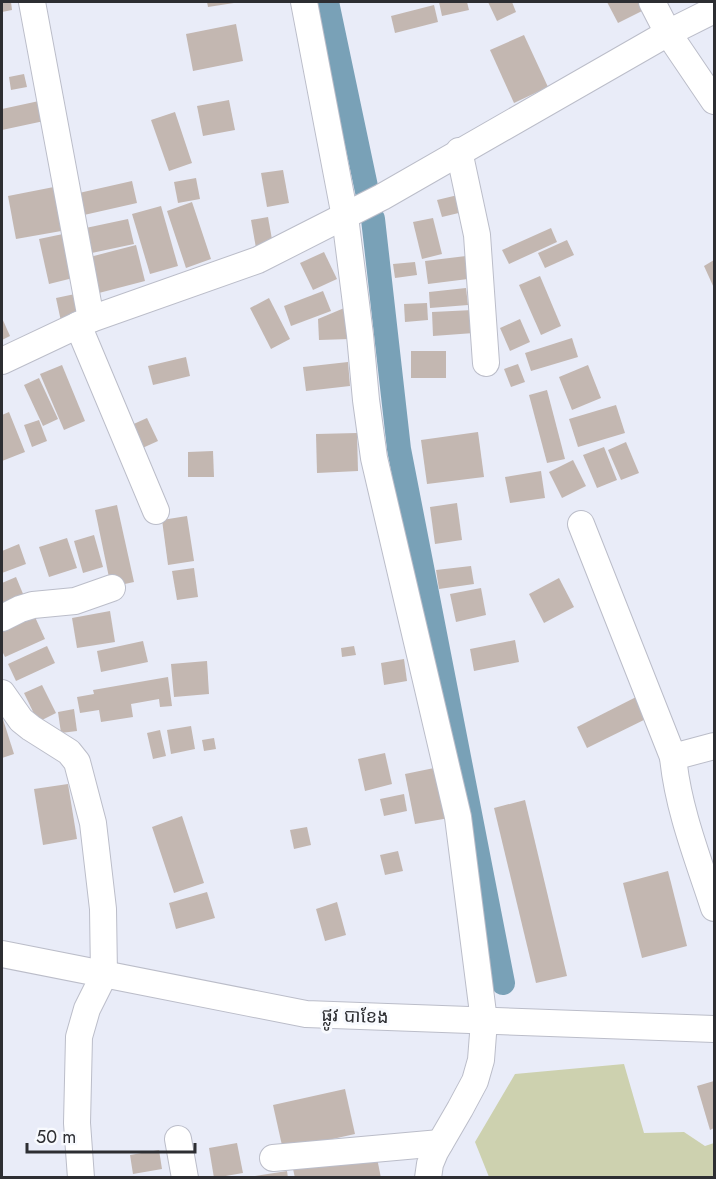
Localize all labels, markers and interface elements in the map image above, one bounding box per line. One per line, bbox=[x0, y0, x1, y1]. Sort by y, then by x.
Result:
street label: ផ្លូវ បាខែង bbox=[321, 1002, 389, 1033]
scale bar bbox=[27, 1116, 195, 1154]
text: 50 m bbox=[36, 1124, 76, 1150]

